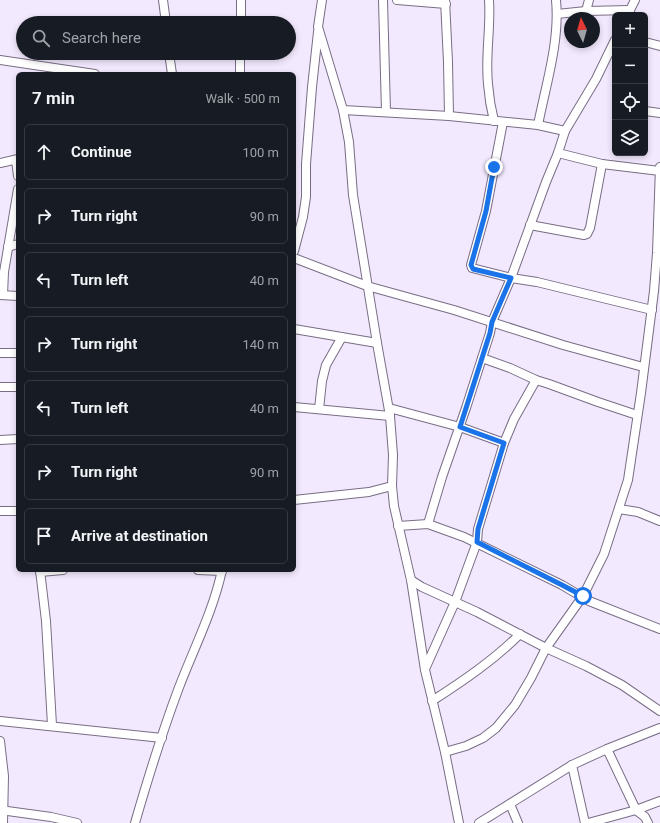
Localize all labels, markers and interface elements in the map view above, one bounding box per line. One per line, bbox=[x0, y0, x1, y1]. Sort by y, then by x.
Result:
north arrow bbox=[564, 12, 600, 48]
map controls bbox=[612, 12, 648, 156]
button: + bbox=[612, 12, 648, 48]
search box bbox=[16, 16, 296, 60]
icon: search bbox=[30, 27, 52, 49]
text: Search here bbox=[62, 29, 141, 47]
button: − bbox=[612, 48, 648, 84]
button: locate bbox=[612, 84, 648, 120]
text: 7 min bbox=[32, 88, 75, 108]
text: Walk · 500 m bbox=[205, 91, 280, 106]
button: layers bbox=[612, 120, 648, 156]
icon: ahead bbox=[33, 141, 55, 163]
text: Continue bbox=[71, 143, 132, 161]
text: 100 m bbox=[242, 145, 279, 160]
route end bbox=[485, 158, 503, 176]
icon: right bbox=[33, 205, 55, 227]
text: Turn right bbox=[71, 207, 137, 225]
text: 90 m bbox=[250, 209, 279, 224]
icon: left bbox=[33, 269, 55, 291]
text: Turn left bbox=[71, 271, 128, 289]
text: 40 m bbox=[250, 273, 279, 288]
icon: right bbox=[33, 333, 55, 355]
text: Turn right bbox=[71, 335, 137, 353]
text: 140 m bbox=[242, 337, 279, 352]
icon: left bbox=[33, 397, 55, 419]
text: Turn left bbox=[71, 399, 128, 417]
text: 40 m bbox=[250, 401, 279, 416]
icon: right bbox=[33, 461, 55, 483]
text: Turn right bbox=[71, 463, 137, 481]
text: 90 m bbox=[250, 465, 279, 480]
icon: arrive bbox=[33, 525, 55, 547]
text: Arrive at destination bbox=[71, 527, 208, 545]
route start bbox=[574, 587, 592, 605]

